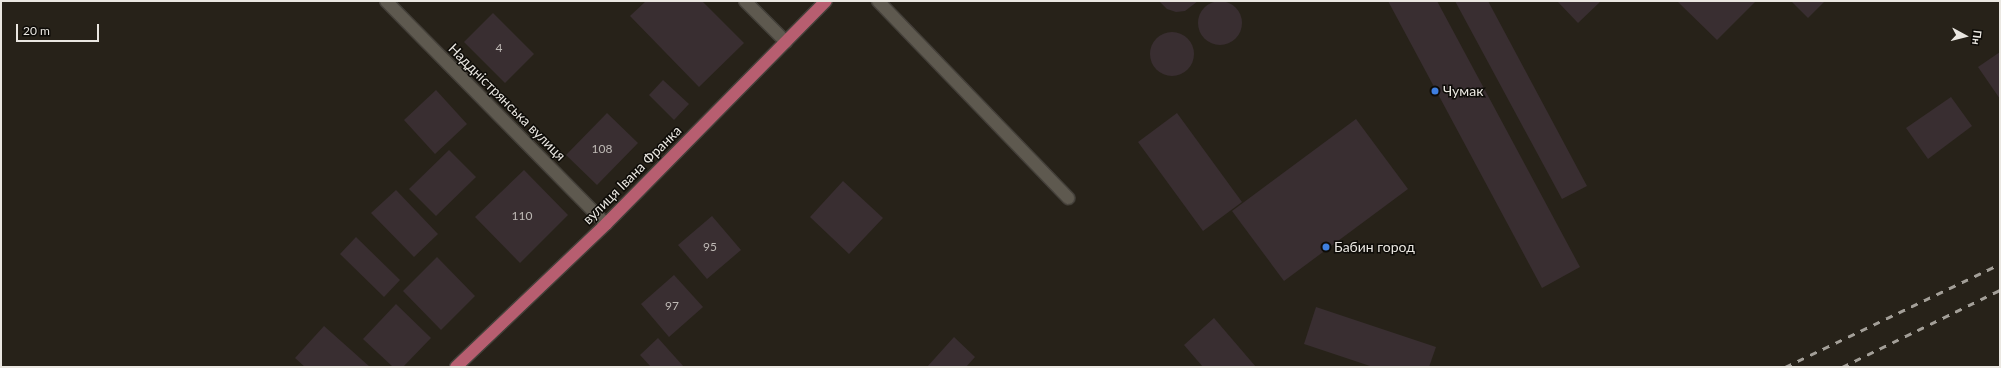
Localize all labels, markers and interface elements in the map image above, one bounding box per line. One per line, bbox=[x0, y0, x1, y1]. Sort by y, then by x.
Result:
scale bar bbox=[18, 16, 101, 42]
north arrow bbox=[1945, 16, 1985, 56]
text: 20 m bbox=[23, 23, 50, 38]
text: Пн bbox=[1970, 30, 1985, 45]
street label: Наддністрянська вулиця bbox=[445, 40, 569, 164]
house number: 4 bbox=[496, 41, 502, 55]
place label: Чумак bbox=[1443, 83, 1483, 99]
marker: Чумак bbox=[1430, 86, 1440, 96]
street label: вулиця Івана Франка bbox=[579, 122, 685, 228]
house number: 108 bbox=[592, 142, 612, 156]
house number: 110 bbox=[512, 209, 532, 223]
place label: Бабин город bbox=[1334, 239, 1415, 255]
house number: 95 bbox=[703, 240, 717, 254]
marker: Бабин город bbox=[1321, 242, 1331, 252]
house number: 97 bbox=[665, 299, 679, 313]

